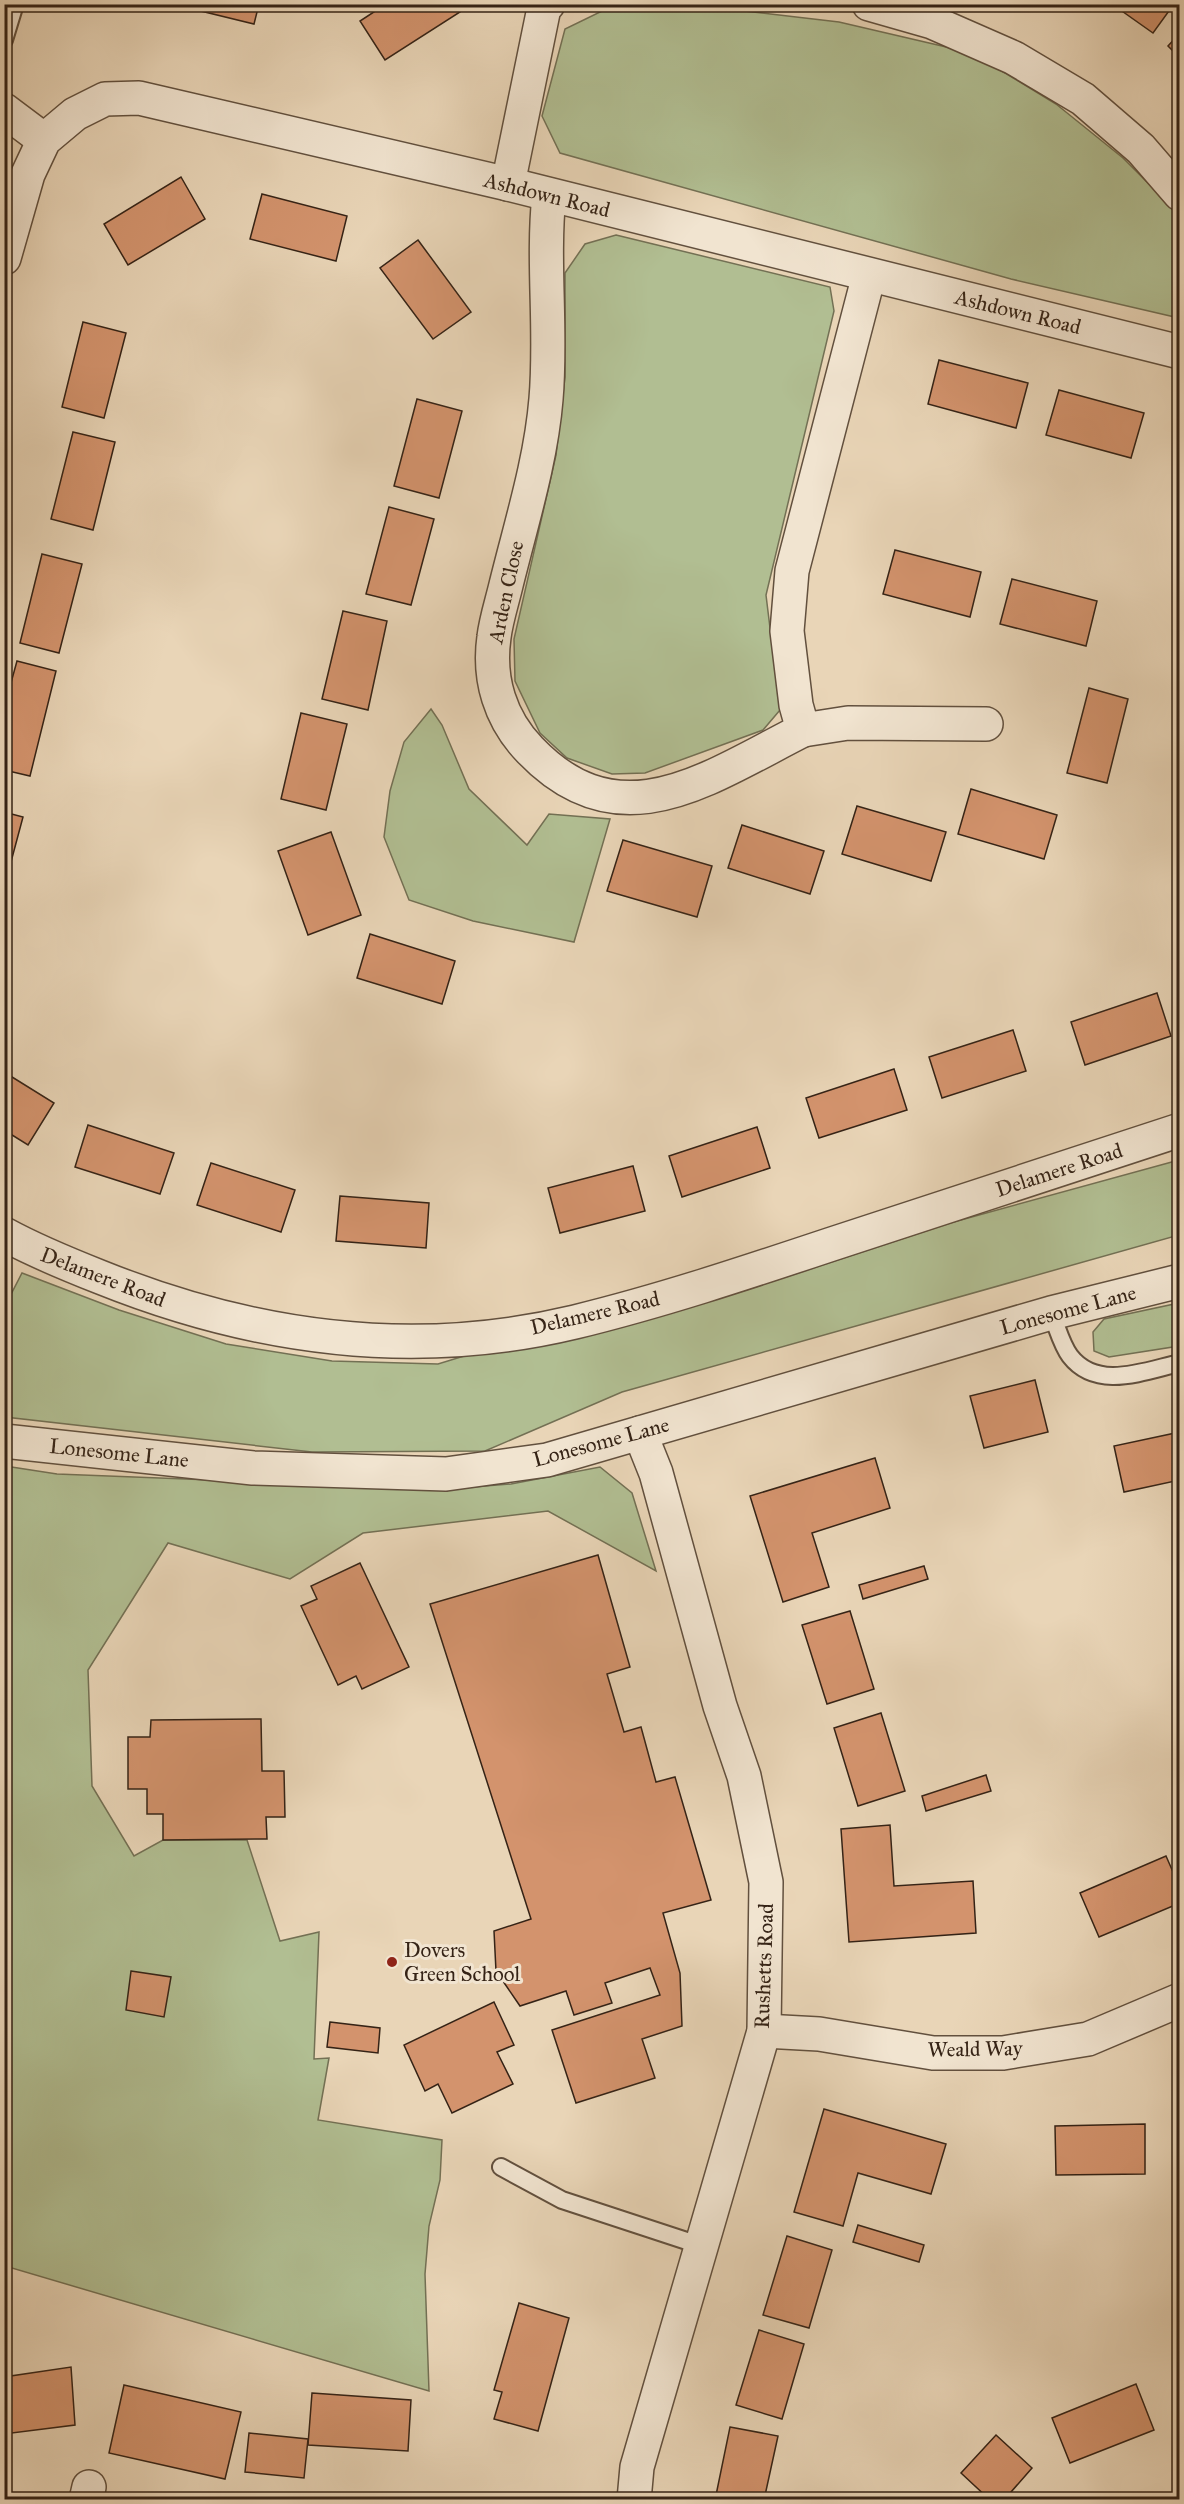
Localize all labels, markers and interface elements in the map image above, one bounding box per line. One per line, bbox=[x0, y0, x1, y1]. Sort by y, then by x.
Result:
street label: Ashdown Road bbox=[480, 167, 613, 223]
street label: Ashdown Road bbox=[951, 284, 1084, 340]
street label: Arden Close bbox=[482, 538, 530, 647]
street label: Delamere Road bbox=[992, 1137, 1126, 1203]
street label: Delamere Road bbox=[37, 1241, 170, 1313]
street label: Lonesome Lane bbox=[997, 1279, 1139, 1341]
street label: Delamere Road bbox=[528, 1285, 663, 1341]
street label: Lonesome Lane bbox=[530, 1411, 672, 1473]
street label: Lonesome Lane bbox=[48, 1433, 190, 1473]
street label: Rushetts Road bbox=[749, 1902, 779, 2029]
place label: Dovers Green School bbox=[404, 1937, 520, 1987]
marker: Dovers Green School bbox=[385, 1955, 399, 1969]
street label: Weald Way bbox=[927, 2035, 1024, 2063]

